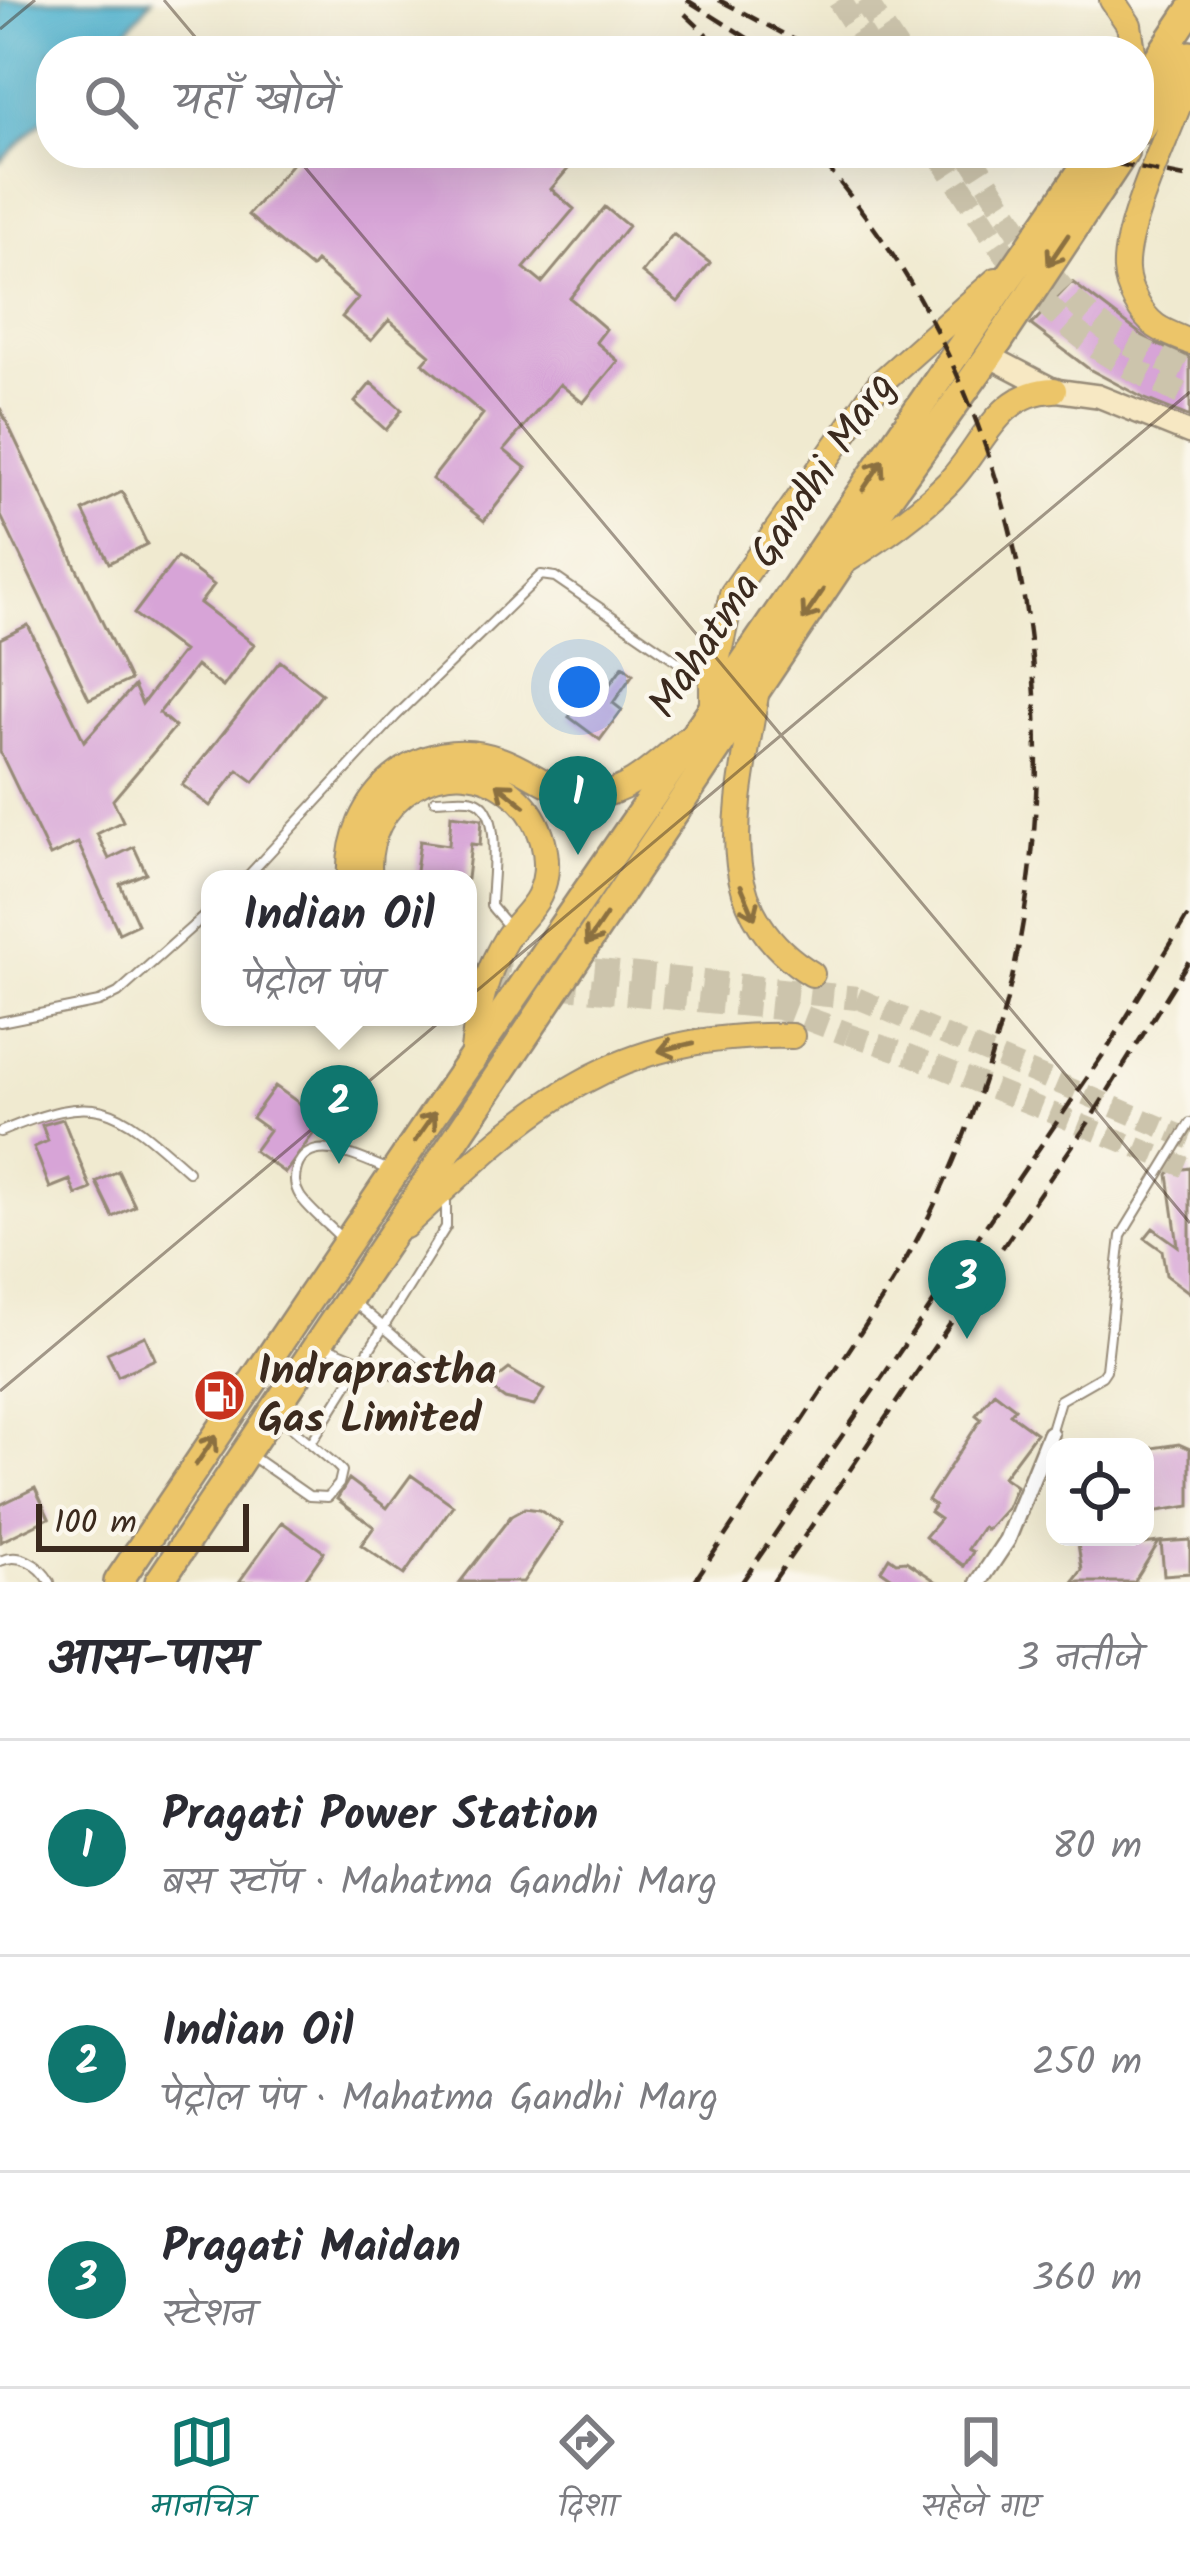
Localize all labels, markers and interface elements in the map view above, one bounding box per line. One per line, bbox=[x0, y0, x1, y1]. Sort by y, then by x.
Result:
search box bbox=[36, 36, 1154, 168]
text: यहाँ खोजें bbox=[174, 66, 336, 138]
icon: search bbox=[78, 69, 144, 135]
one-way arrow bbox=[1046, 232, 1071, 266]
street label: Mahatma Gandhi Marg bbox=[632, 359, 914, 733]
one-way arrow bbox=[860, 458, 885, 492]
one-way arrow bbox=[801, 588, 826, 622]
your location bbox=[549, 657, 609, 717]
pin: 1 bbox=[539, 756, 617, 855]
one-way arrow bbox=[495, 782, 527, 809]
popup bbox=[201, 870, 477, 1026]
text: Indian Oil bbox=[243, 881, 435, 953]
one-way arrow bbox=[739, 882, 760, 919]
one-way arrow bbox=[584, 912, 609, 946]
text: पेट्रोल पंप bbox=[243, 953, 382, 1015]
one-way arrow bbox=[658, 1036, 696, 1059]
pin: 2 bbox=[300, 1065, 378, 1164]
one-way arrow bbox=[412, 1111, 437, 1144]
pin: 3 bbox=[928, 1240, 1006, 1339]
place label: Indraprastha Gas Limited bbox=[258, 1339, 496, 1454]
fuel station icon: Indraprastha Gas Limited bbox=[191, 1368, 247, 1424]
one-way arrow bbox=[194, 1434, 219, 1468]
map controls bbox=[1046, 1438, 1154, 1546]
button: locate bbox=[1046, 1438, 1154, 1546]
scale bar bbox=[36, 1498, 249, 1551]
text: 100 m bbox=[54, 1498, 137, 1551]
text: आस-पास bbox=[48, 1620, 253, 1701]
text: 3 नतीजे bbox=[1017, 1629, 1142, 1691]
text: Pragati Power Station bbox=[162, 1781, 598, 1853]
text: 1 bbox=[81, 1817, 93, 1879]
text: 80 m bbox=[1052, 1817, 1142, 1879]
text: बस स्टॉप · Mahatma Gandhi Marg bbox=[162, 1853, 717, 1915]
text: Indian Oil bbox=[162, 1997, 354, 2069]
text: 2 bbox=[76, 2033, 98, 2095]
text: 250 m bbox=[1032, 2033, 1142, 2095]
text: पेट्रोल पंप · Mahatma Gandhi Marg bbox=[162, 2069, 718, 2131]
text: Pragati Maidan bbox=[162, 2213, 461, 2285]
text: 3 bbox=[76, 2249, 98, 2311]
text: 360 m bbox=[1032, 2249, 1142, 2311]
text: स्टेशन bbox=[162, 2285, 255, 2347]
tab: मानचित्र bbox=[151, 2409, 253, 2534]
tab: दिशा bbox=[554, 2409, 620, 2534]
tab: सहेजे गए bbox=[922, 2409, 1039, 2534]

